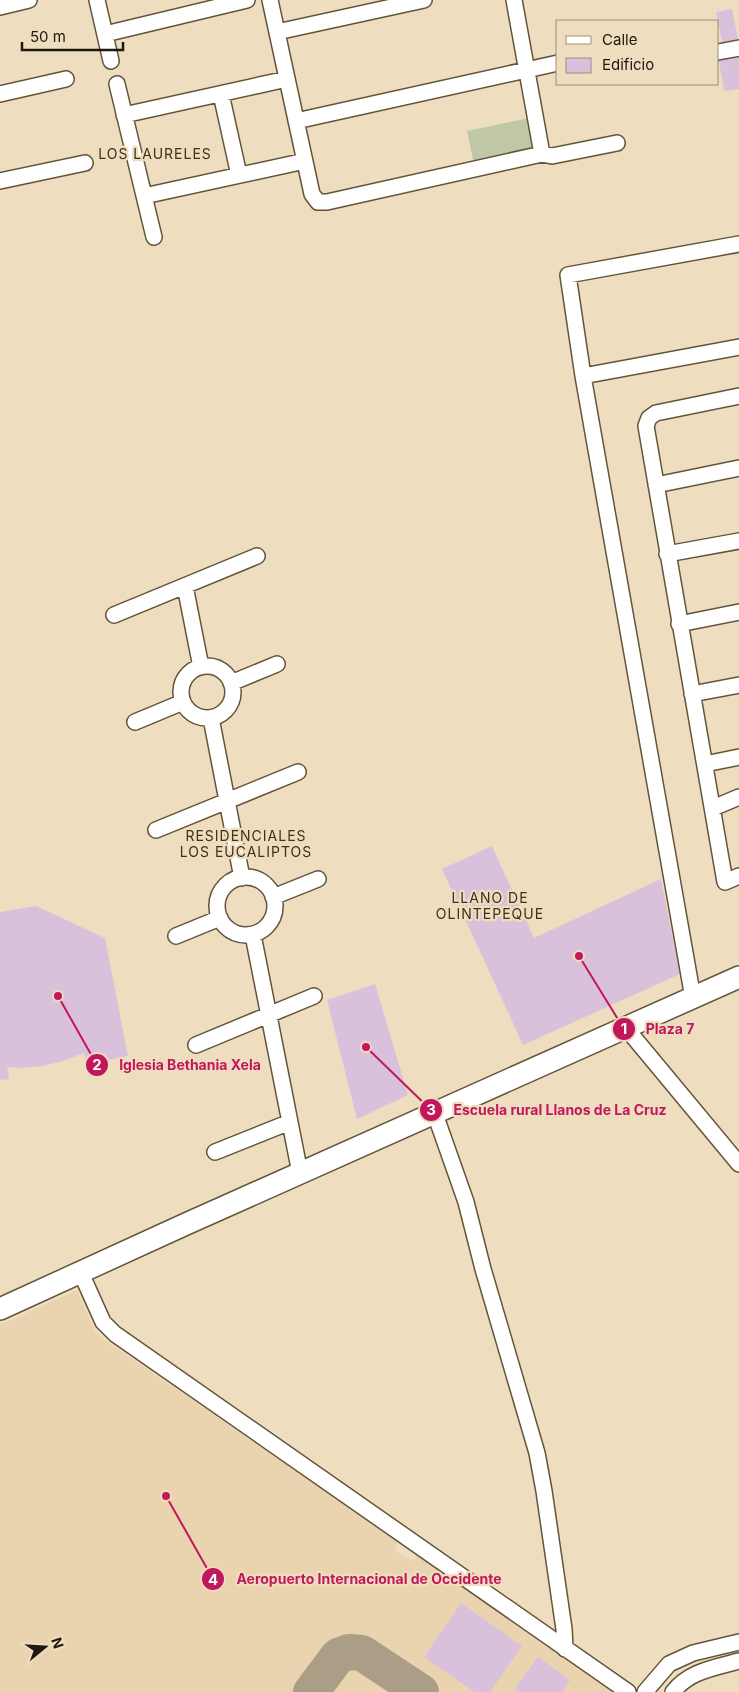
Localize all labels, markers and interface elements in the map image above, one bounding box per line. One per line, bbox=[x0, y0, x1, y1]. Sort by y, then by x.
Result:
scale bar bbox=[22, 20, 124, 52]
legend bbox=[556, 20, 719, 85]
text: 50 m bbox=[30, 27, 66, 46]
text: Calle bbox=[602, 30, 637, 49]
text: Edificio bbox=[602, 55, 654, 74]
district label: LOS LAURELES bbox=[98, 145, 212, 162]
district label: RESIDENCIALES LOS EUCALIPTOS bbox=[180, 827, 312, 860]
district label: LLANO DE OLINTEPEQUE bbox=[436, 889, 544, 922]
callout: Plaza 7 bbox=[611, 1014, 705, 1043]
text: 1 bbox=[621, 1019, 627, 1038]
text: Plaza 7 bbox=[646, 1020, 694, 1037]
callout: Iglesia Bethania Xela bbox=[84, 1051, 271, 1080]
text: 2 bbox=[92, 1055, 102, 1074]
text: Iglesia Bethania Xela bbox=[119, 1056, 261, 1073]
callout: Escuela rural Llanos de La Cruz bbox=[418, 1095, 676, 1124]
text: 3 bbox=[426, 1100, 436, 1119]
text: Escuela rural Llanos de La Cruz bbox=[454, 1101, 666, 1118]
callout: Aeropuerto Internacional de Occidente bbox=[201, 1565, 511, 1594]
text: 4 bbox=[208, 1570, 218, 1589]
text: Aeropuerto Internacional de Occidente bbox=[236, 1570, 502, 1587]
north arrow bbox=[20, 1622, 70, 1672]
text: N bbox=[48, 1635, 68, 1651]

